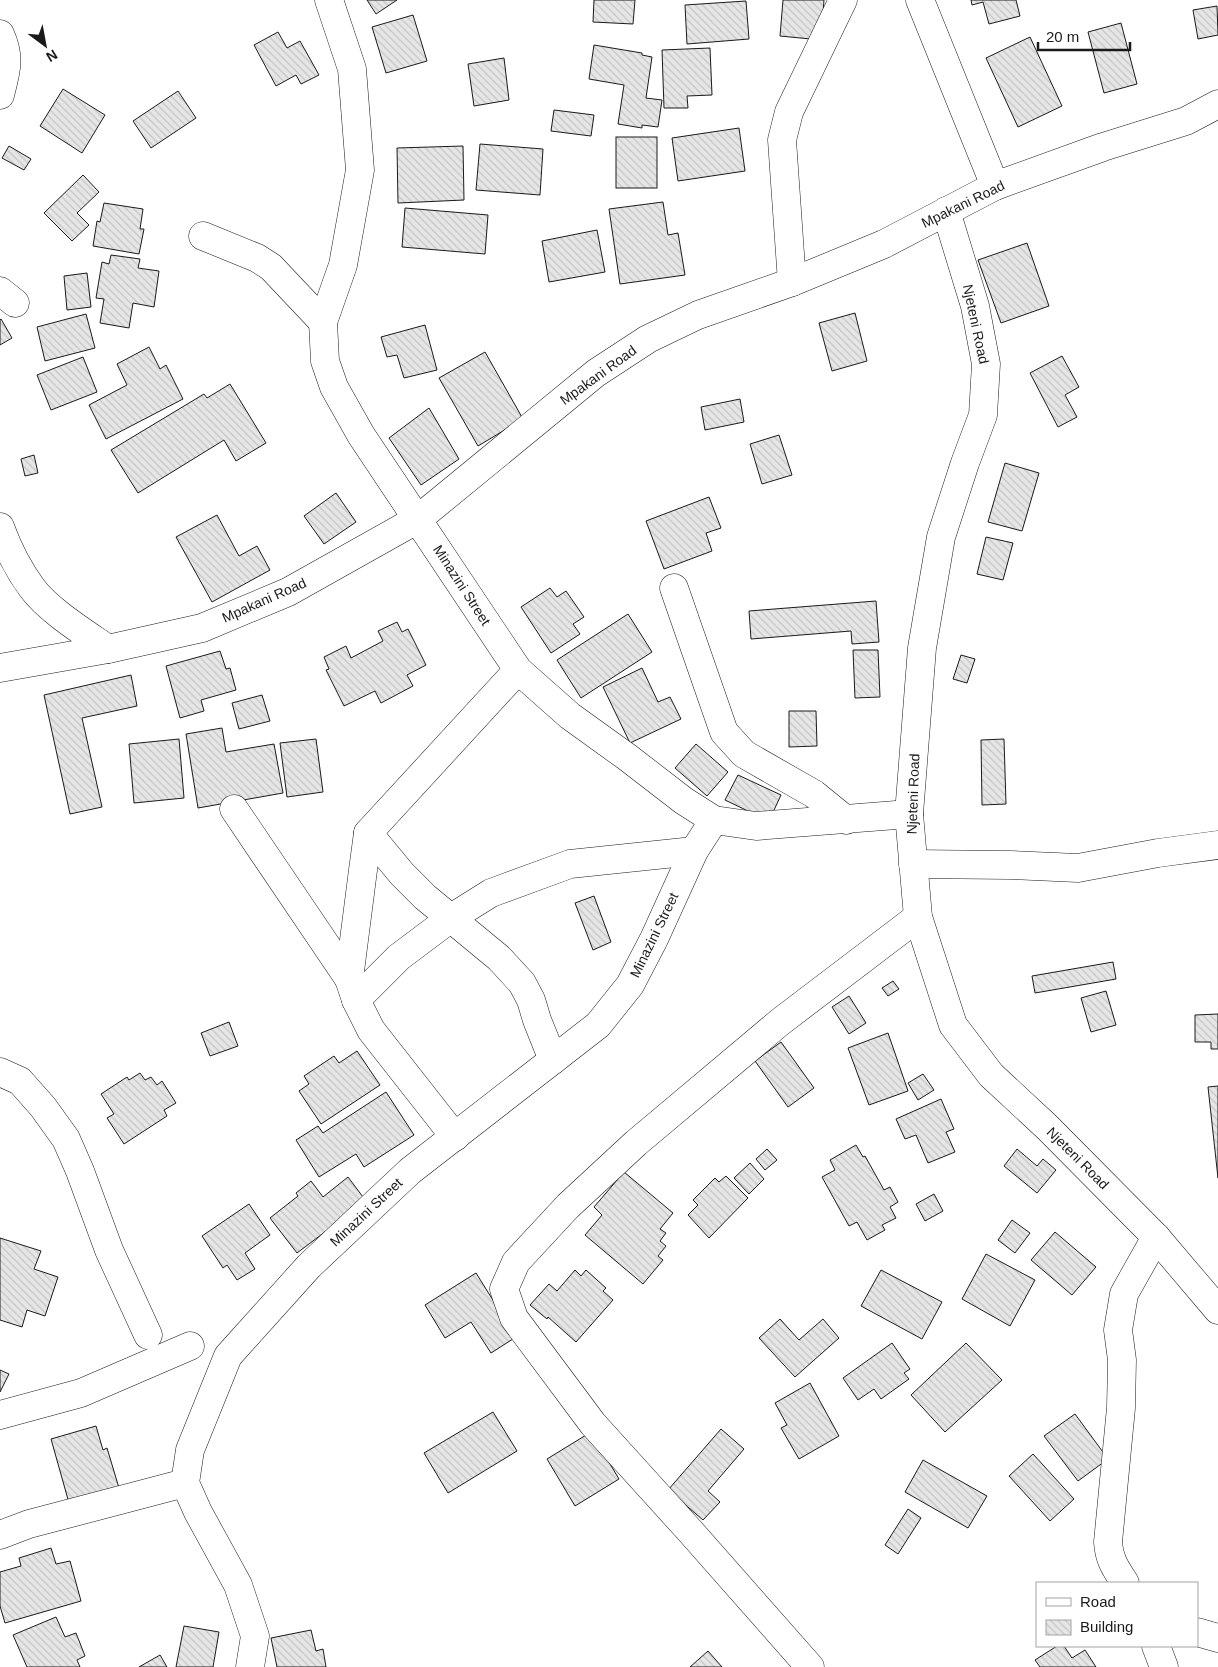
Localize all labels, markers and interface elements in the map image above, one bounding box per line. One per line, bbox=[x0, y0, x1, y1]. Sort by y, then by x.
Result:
north arrow bbox=[20, 20, 70, 70]
scale bar bbox=[1038, 20, 1130, 52]
text: 20 m bbox=[1046, 28, 1079, 45]
text: N bbox=[43, 47, 60, 65]
street label: Mpakani Road bbox=[919, 177, 1007, 231]
street label: Njeteni Road bbox=[960, 283, 992, 365]
street label: Mpakani Road bbox=[557, 342, 639, 408]
street label: Minazini Street bbox=[430, 542, 494, 628]
street label: Mpakani Road bbox=[220, 574, 308, 626]
street label: Njeteni Road bbox=[904, 753, 922, 835]
street label: Minazini Street bbox=[627, 890, 682, 980]
street label: Njeteni Road bbox=[1044, 1124, 1112, 1192]
street label: Minazini Street bbox=[327, 1175, 405, 1249]
legend bbox=[1036, 1582, 1198, 1647]
text: Road bbox=[1080, 1593, 1116, 1610]
text: Building bbox=[1080, 1618, 1133, 1635]

